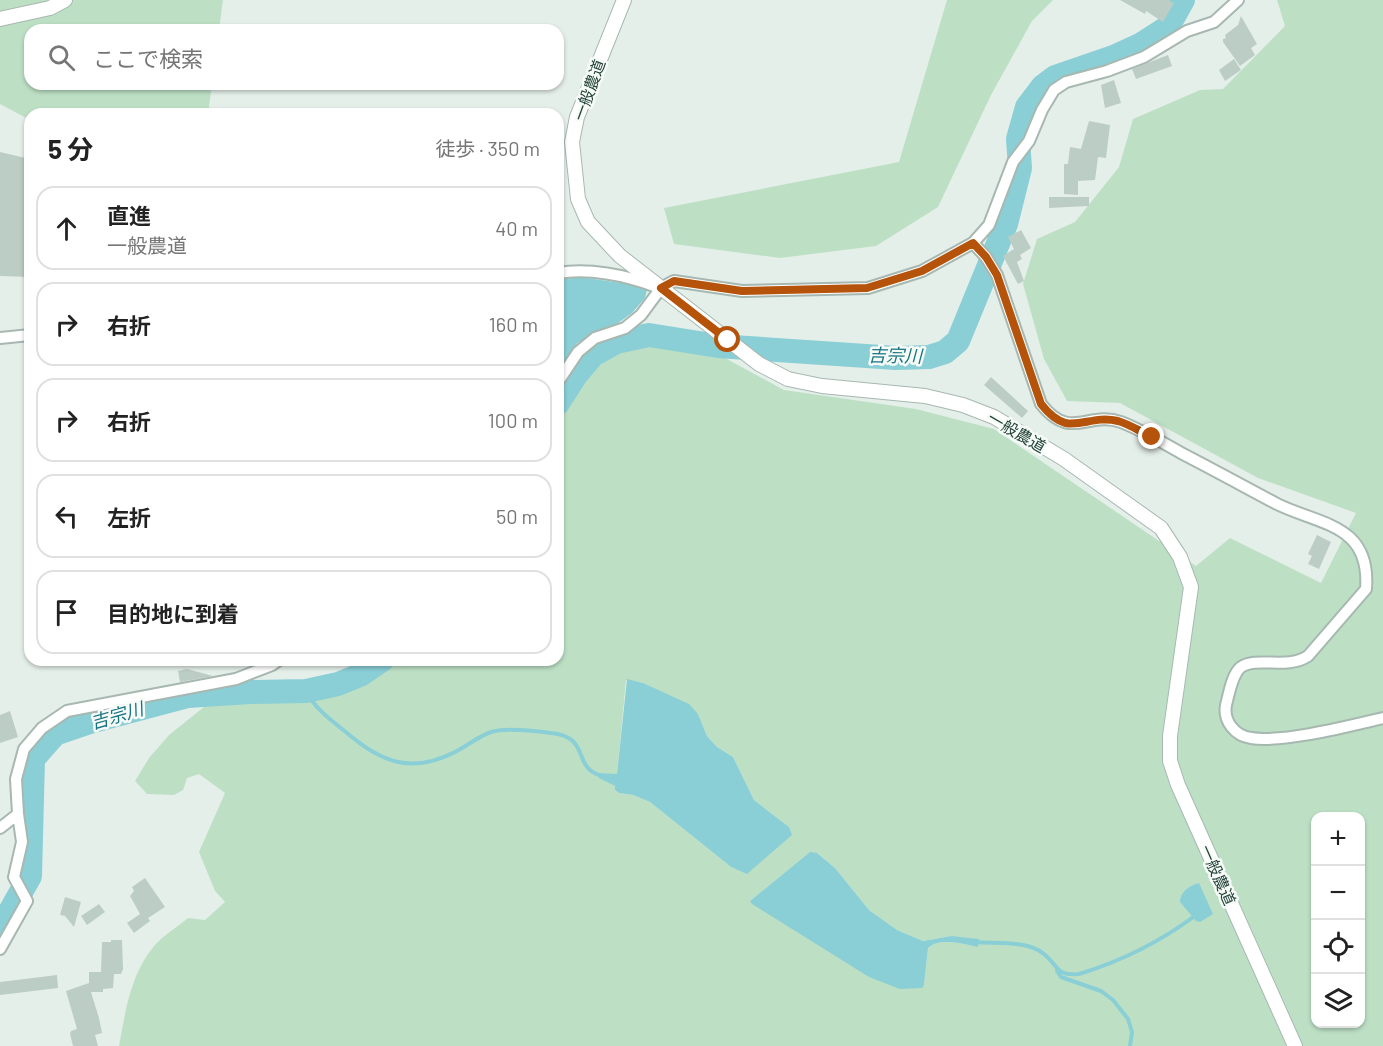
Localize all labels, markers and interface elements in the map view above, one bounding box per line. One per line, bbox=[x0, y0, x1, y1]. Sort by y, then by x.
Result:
search box bbox=[24, 24, 564, 90]
icon: search bbox=[45, 41, 78, 74]
text: ここで検索 bbox=[93, 45, 203, 71]
street label: 一般農道 bbox=[569, 57, 608, 123]
text: 5 分 bbox=[48, 133, 93, 164]
text: 徒歩 · 350 m bbox=[435, 136, 540, 160]
text: 直進 bbox=[107, 202, 151, 228]
icon: ahead bbox=[50, 212, 83, 245]
text: 40 m bbox=[495, 216, 538, 240]
text: 一般農道 bbox=[107, 233, 187, 257]
icon: right bbox=[50, 308, 83, 341]
text: 右折 bbox=[107, 312, 151, 338]
text: 160 m bbox=[489, 312, 538, 336]
route start bbox=[714, 326, 740, 352]
water label: 吉宗川 bbox=[868, 344, 924, 367]
icon: right bbox=[50, 404, 83, 437]
street label: 一般農道 bbox=[985, 407, 1050, 456]
text: 右折 bbox=[107, 408, 151, 434]
text: 100 m bbox=[488, 408, 538, 432]
route end bbox=[1138, 423, 1164, 449]
icon: left bbox=[50, 500, 83, 533]
text: 左折 bbox=[107, 504, 151, 530]
text: 50 m bbox=[496, 504, 538, 528]
icon: arrive bbox=[50, 596, 83, 629]
text: 目的地に到着 bbox=[107, 600, 239, 626]
water label: 吉宗川 bbox=[88, 696, 148, 733]
map controls bbox=[1311, 812, 1365, 1028]
button: + bbox=[1311, 812, 1365, 866]
street label: 一般農道 bbox=[1197, 842, 1240, 908]
button: − bbox=[1311, 866, 1365, 920]
button: locate bbox=[1311, 920, 1365, 974]
button: layers bbox=[1311, 974, 1365, 1028]

